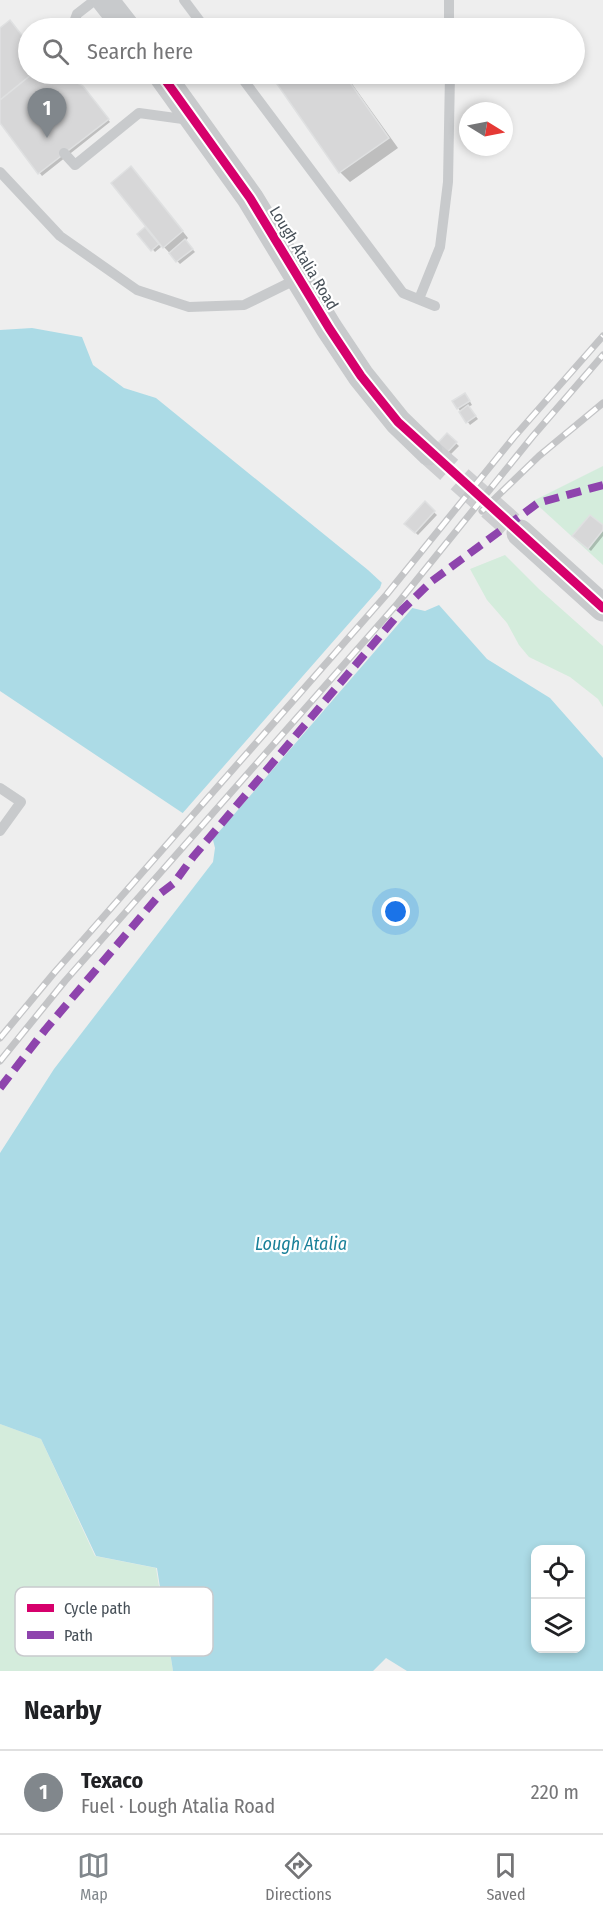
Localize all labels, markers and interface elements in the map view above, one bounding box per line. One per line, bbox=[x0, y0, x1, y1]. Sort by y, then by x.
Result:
search box bbox=[18, 18, 585, 84]
icon: search bbox=[39, 35, 72, 68]
text: Search here bbox=[87, 38, 193, 65]
pin: 1 bbox=[28, 88, 66, 138]
north arrow bbox=[459, 102, 513, 156]
street label: Lough Atalia Road bbox=[266, 203, 342, 313]
your location bbox=[381, 897, 410, 926]
water label: Lough Atalia bbox=[255, 1233, 347, 1255]
map controls bbox=[531, 1545, 585, 1653]
button: locate bbox=[531, 1545, 585, 1599]
legend bbox=[15, 1587, 213, 1656]
text: Cycle path bbox=[64, 1599, 131, 1618]
button: layers bbox=[531, 1599, 585, 1653]
text: Path bbox=[64, 1626, 93, 1645]
text: Nearby bbox=[24, 1695, 101, 1726]
text: Texaco bbox=[81, 1767, 143, 1794]
text: 1 bbox=[39, 1780, 48, 1804]
text: 220 m bbox=[531, 1780, 579, 1804]
text: Fuel · Lough Atalia Road bbox=[81, 1794, 275, 1818]
tab: Map bbox=[77, 1849, 110, 1904]
tab: Directions bbox=[265, 1849, 332, 1904]
tab: Saved bbox=[486, 1849, 526, 1904]

